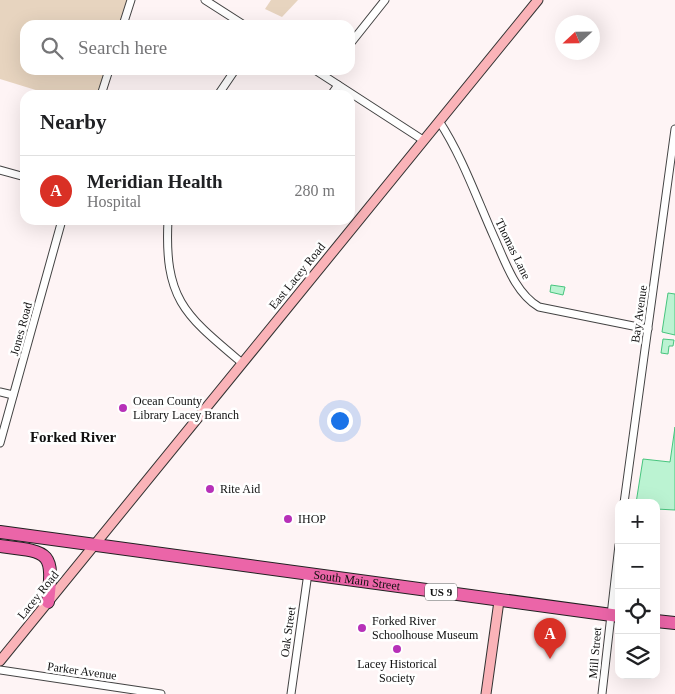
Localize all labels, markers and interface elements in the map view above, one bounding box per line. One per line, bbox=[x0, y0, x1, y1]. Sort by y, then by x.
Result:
north arrow bbox=[555, 15, 600, 60]
search box bbox=[20, 20, 355, 75]
icon: search bbox=[38, 34, 66, 62]
text: Search here bbox=[78, 37, 167, 58]
text: Nearby bbox=[40, 110, 107, 134]
text: Meridian Health bbox=[87, 171, 223, 192]
text: A bbox=[50, 182, 62, 199]
text: 280 m bbox=[295, 182, 335, 199]
text: Hospital bbox=[87, 193, 141, 210]
street label: Thomas Lane bbox=[492, 216, 534, 282]
street label: East Lacey Road bbox=[266, 240, 328, 312]
street label: Bay Avenue bbox=[628, 284, 650, 344]
street label: Jones Road bbox=[7, 301, 35, 357]
place label: Ocean County Library Lacey Branch bbox=[133, 394, 239, 422]
marker: Ocean County Library Lacey Branch bbox=[117, 402, 129, 414]
your location bbox=[327, 408, 353, 434]
district label: Forked River bbox=[30, 429, 116, 445]
place label: Rite Aid bbox=[220, 482, 260, 496]
marker: Rite Aid bbox=[204, 483, 216, 495]
map controls bbox=[615, 499, 660, 679]
button: + bbox=[615, 499, 660, 544]
place label: IHOP bbox=[298, 512, 326, 526]
marker: IHOP bbox=[282, 513, 294, 525]
button: − bbox=[615, 544, 660, 589]
street label: Lacey Road bbox=[14, 568, 62, 622]
street label: South Main Street bbox=[312, 568, 402, 593]
road number: US 9 bbox=[425, 584, 457, 600]
button: locate bbox=[615, 589, 660, 634]
street label: Oak Street bbox=[278, 605, 299, 658]
place label: Forked River Schoolhouse Museum bbox=[372, 614, 479, 642]
pin: A bbox=[534, 618, 566, 659]
marker: Forked River Schoolhouse Museum bbox=[356, 622, 368, 634]
street label: Mill Street bbox=[586, 626, 604, 679]
button: layers bbox=[615, 634, 660, 679]
marker: Lacey Historical Society bbox=[391, 643, 403, 655]
place label: Lacey Historical Society bbox=[357, 657, 437, 685]
street label: Parker Avenue bbox=[46, 659, 118, 683]

